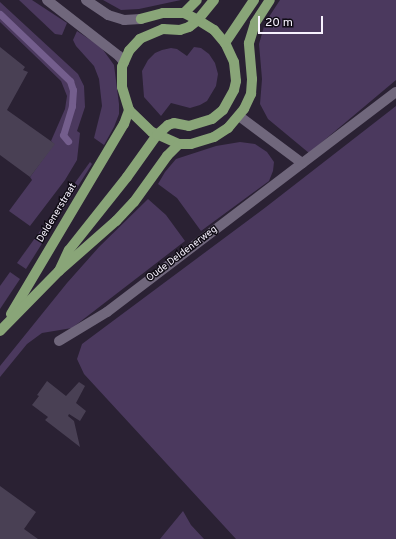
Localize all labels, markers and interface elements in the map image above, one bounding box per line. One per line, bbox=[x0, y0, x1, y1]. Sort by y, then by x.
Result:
scale bar bbox=[260, 8, 325, 34]
text: 20 m bbox=[265, 15, 293, 31]
street label: Deldenerstraat bbox=[35, 181, 79, 245]
street label: Oude Deldenerweg bbox=[144, 223, 220, 285]

